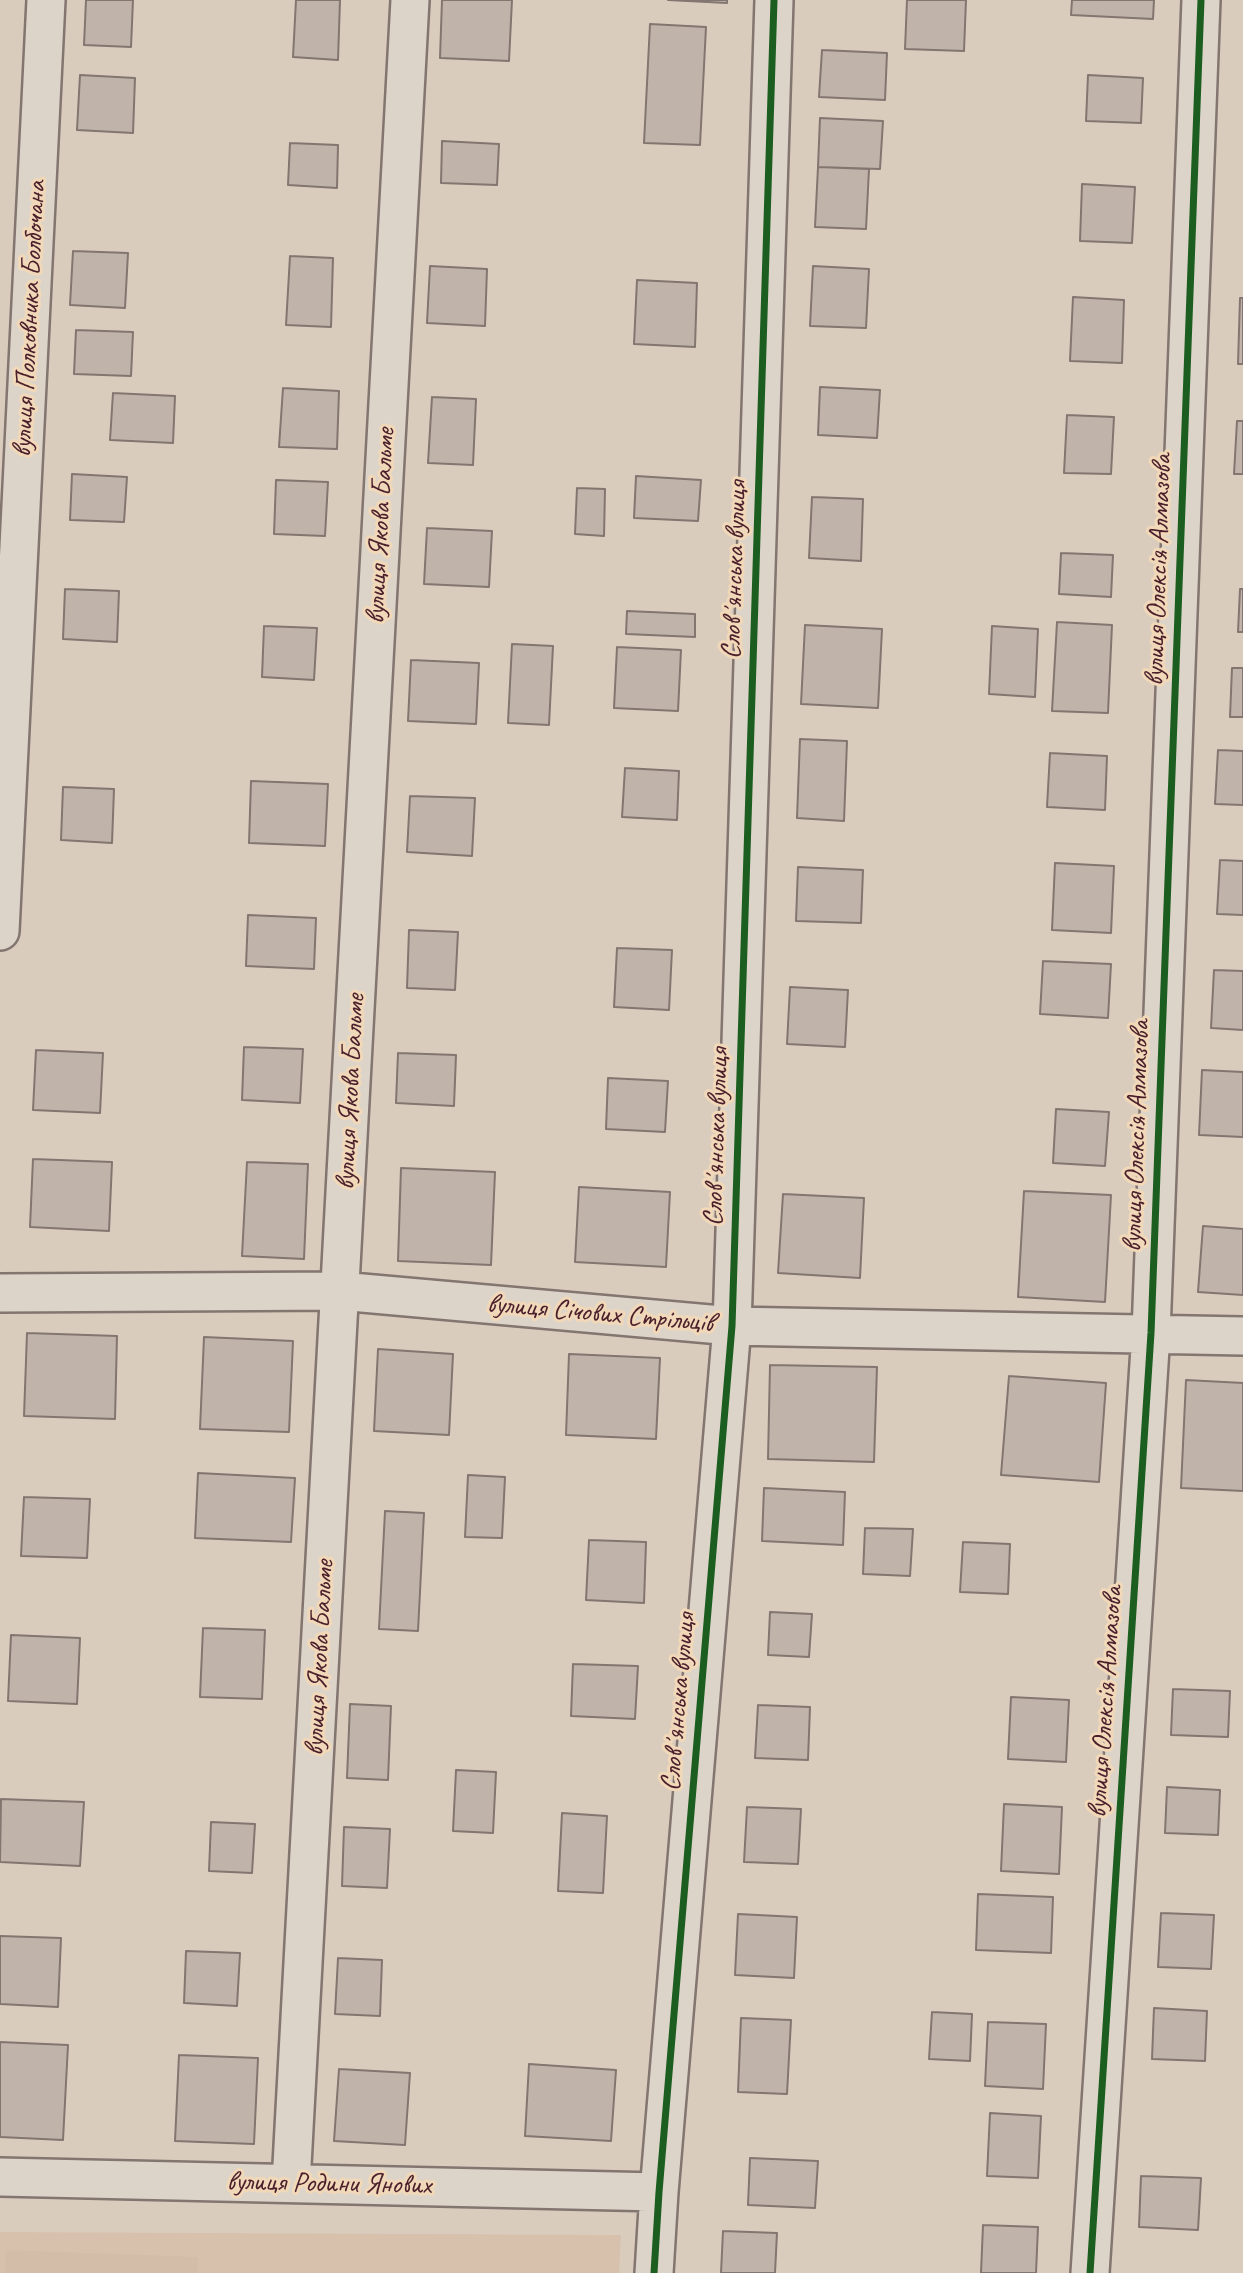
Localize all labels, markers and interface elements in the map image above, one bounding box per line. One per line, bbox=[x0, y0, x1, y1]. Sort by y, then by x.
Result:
street label: вулиця Полковника Болбочана bbox=[6, 180, 54, 458]
street label: вулиця Якова Бальме bbox=[359, 427, 403, 625]
street label: вулиця Олексія Алмазова bbox=[1138, 453, 1180, 687]
street label: Словʼянська вулиця bbox=[715, 480, 755, 660]
street label: вулиця Якова Бальме bbox=[329, 993, 373, 1191]
street label: вулиця Олексія Алмазова bbox=[1116, 1019, 1158, 1253]
street label: Словʼянська вулиця bbox=[697, 1047, 737, 1227]
street label: вулиця Січових Стрільців bbox=[486, 1287, 714, 1341]
street label: вулиця Якова Бальме bbox=[298, 1559, 342, 1757]
street label: вулиця Олексія Алмазова bbox=[1081, 1585, 1131, 1819]
street label: Словʼянська вулиця bbox=[654, 1611, 704, 1793]
street label: вулиця Родини Янових bbox=[226, 2165, 432, 2203]

